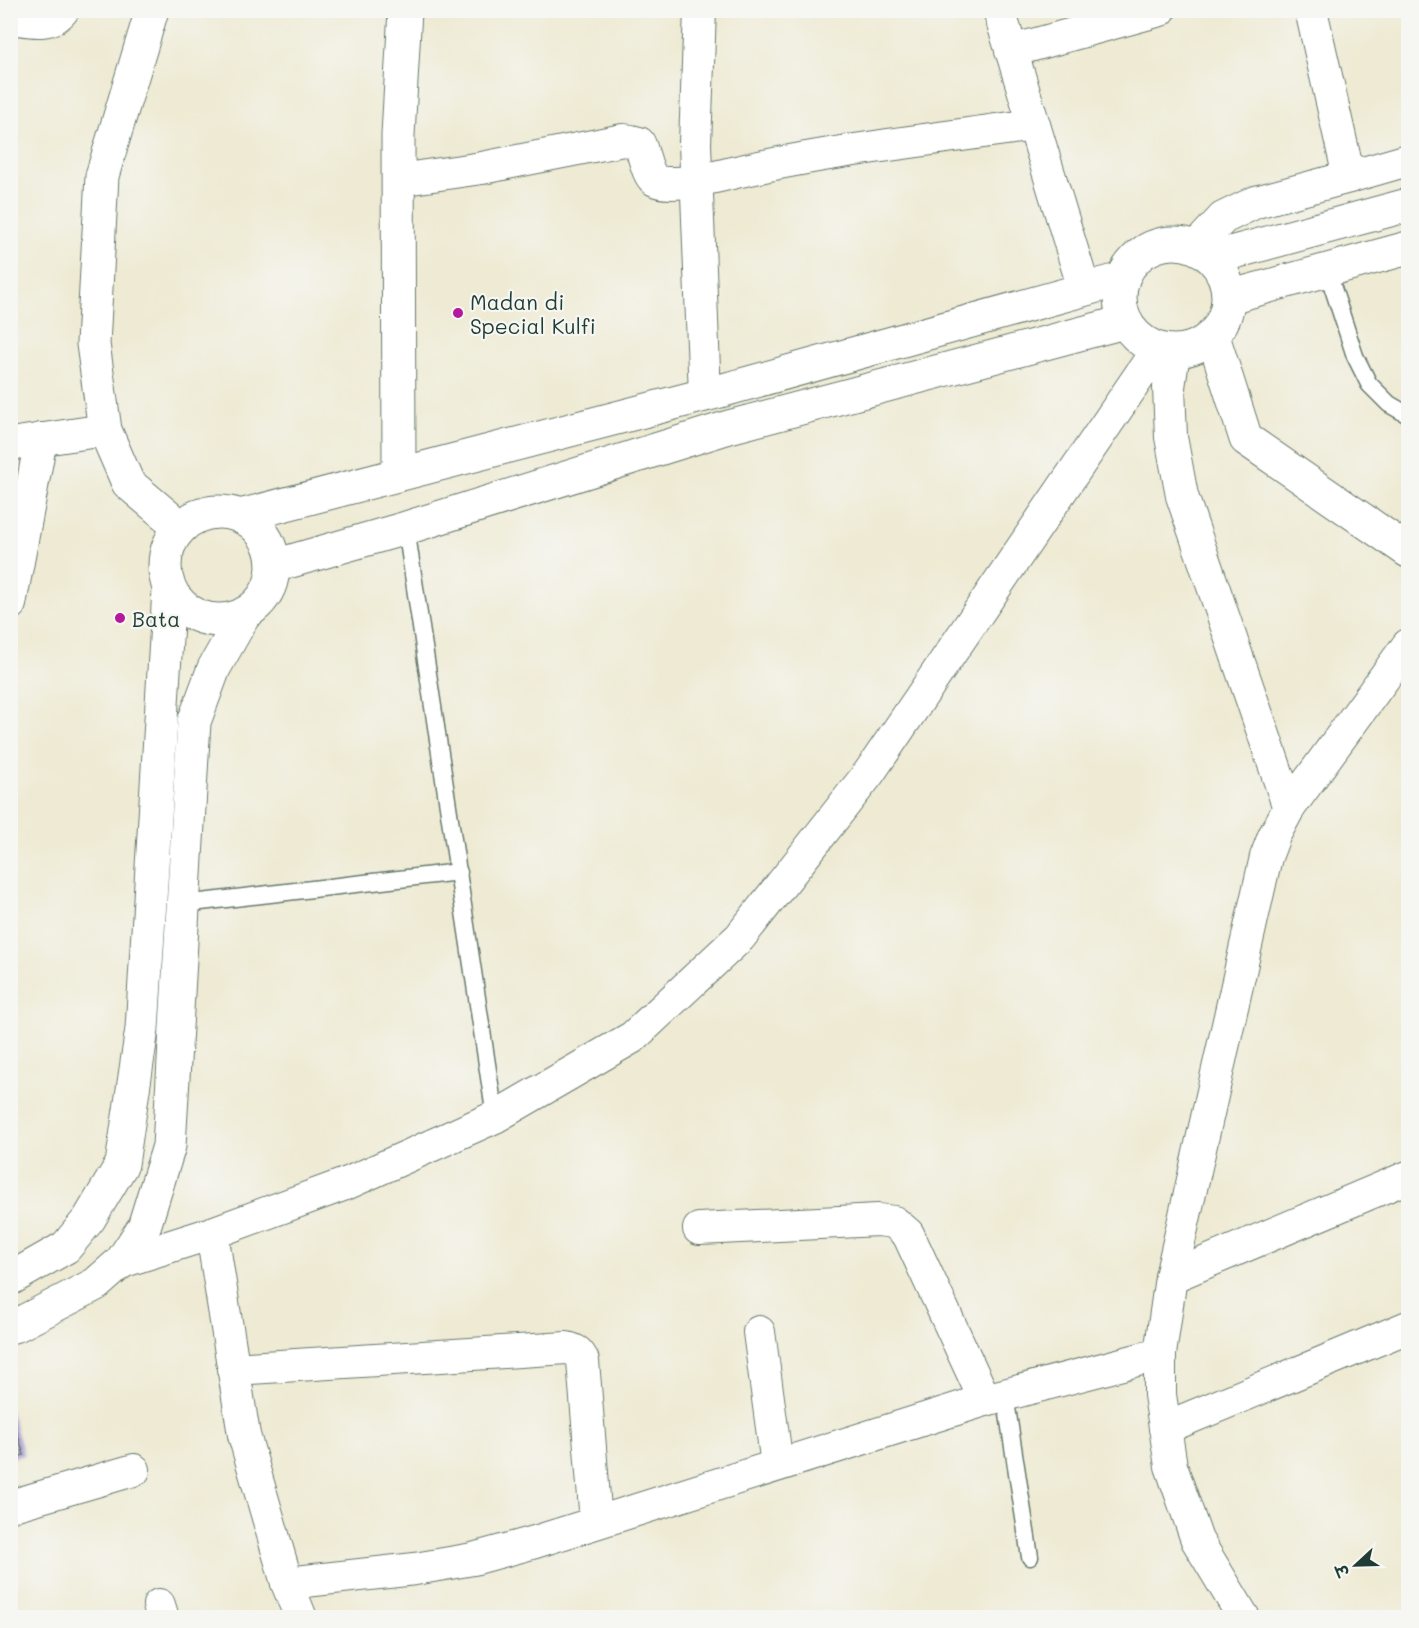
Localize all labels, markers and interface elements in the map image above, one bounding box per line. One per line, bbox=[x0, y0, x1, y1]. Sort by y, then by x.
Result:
place label: Madan di Special Kulfi bbox=[470, 288, 596, 339]
marker: Madan di Special Kulfi bbox=[451, 306, 465, 320]
place label: Bata bbox=[132, 605, 180, 632]
marker: Bata bbox=[113, 611, 127, 625]
north arrow bbox=[1326, 1535, 1386, 1595]
text: उ bbox=[1329, 1561, 1354, 1582]

